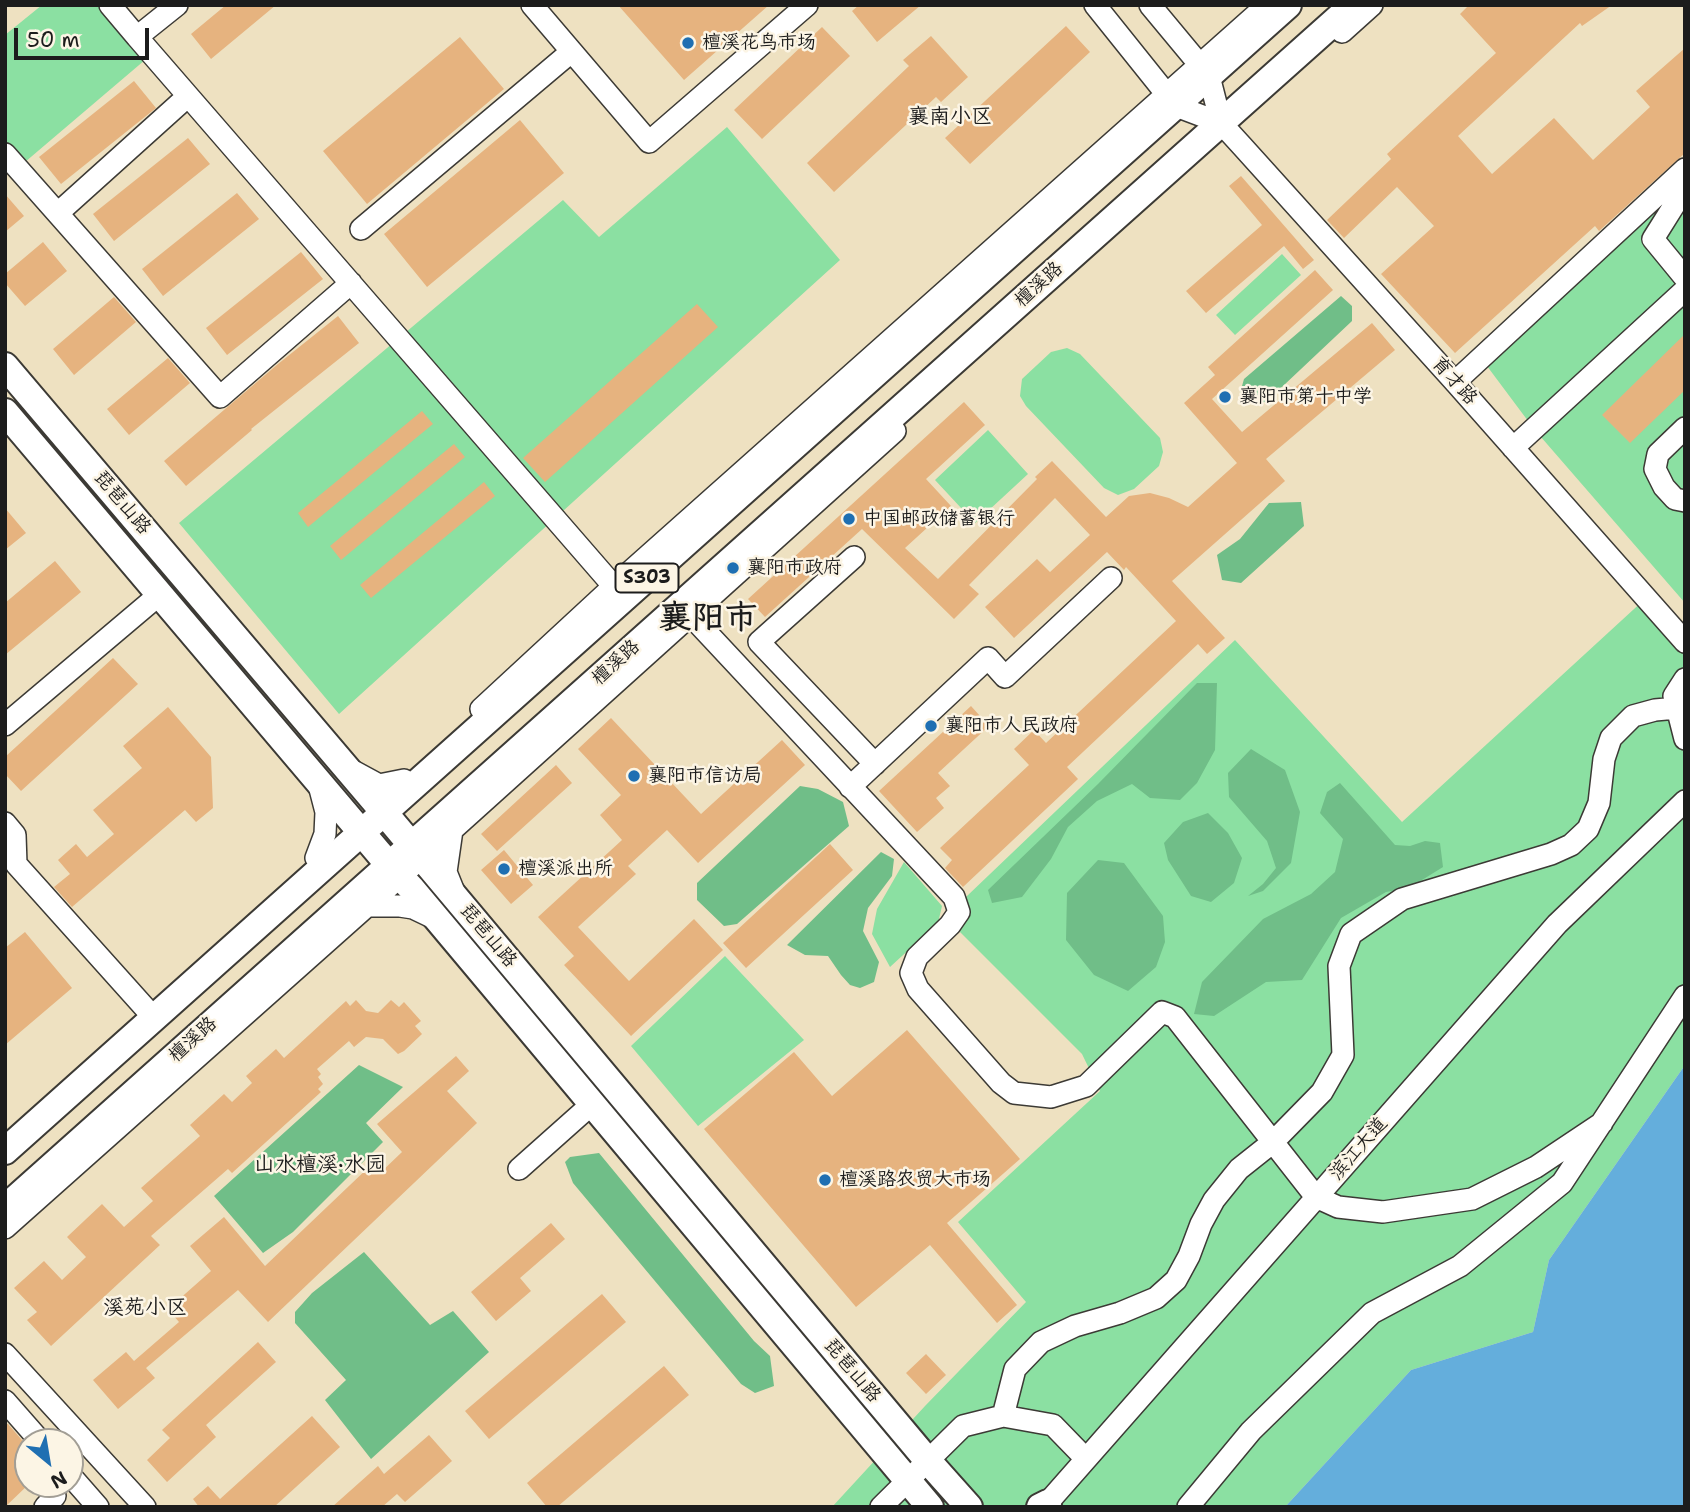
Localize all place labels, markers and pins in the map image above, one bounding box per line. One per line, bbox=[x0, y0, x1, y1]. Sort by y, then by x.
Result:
place label: 檀溪花鸟市场 bbox=[702, 32, 816, 54]
marker: 檀溪花鸟市场 bbox=[680, 35, 696, 51]
place label: 襄阳市第十中学 bbox=[1239, 386, 1372, 408]
marker: 襄阳市第十中学 bbox=[1217, 389, 1233, 405]
place label: 中国邮政储蓄银行 bbox=[863, 508, 1015, 530]
marker: 中国邮政储蓄银行 bbox=[841, 511, 857, 527]
place label: 襄阳市政府 bbox=[747, 557, 842, 579]
marker: 襄阳市政府 bbox=[725, 560, 741, 576]
place label: 襄阳市人民政府 bbox=[945, 715, 1078, 737]
marker: 襄阳市人民政府 bbox=[923, 718, 939, 734]
place label: 襄阳市信访局 bbox=[648, 765, 762, 787]
marker: 襄阳市信访局 bbox=[626, 768, 642, 784]
place label: 檀溪派出所 bbox=[518, 858, 613, 880]
marker: 檀溪派出所 bbox=[496, 861, 512, 877]
place label: 檀溪路农贸大市场 bbox=[839, 1169, 991, 1191]
marker: 檀溪路农贸大市场 bbox=[817, 1172, 833, 1188]

